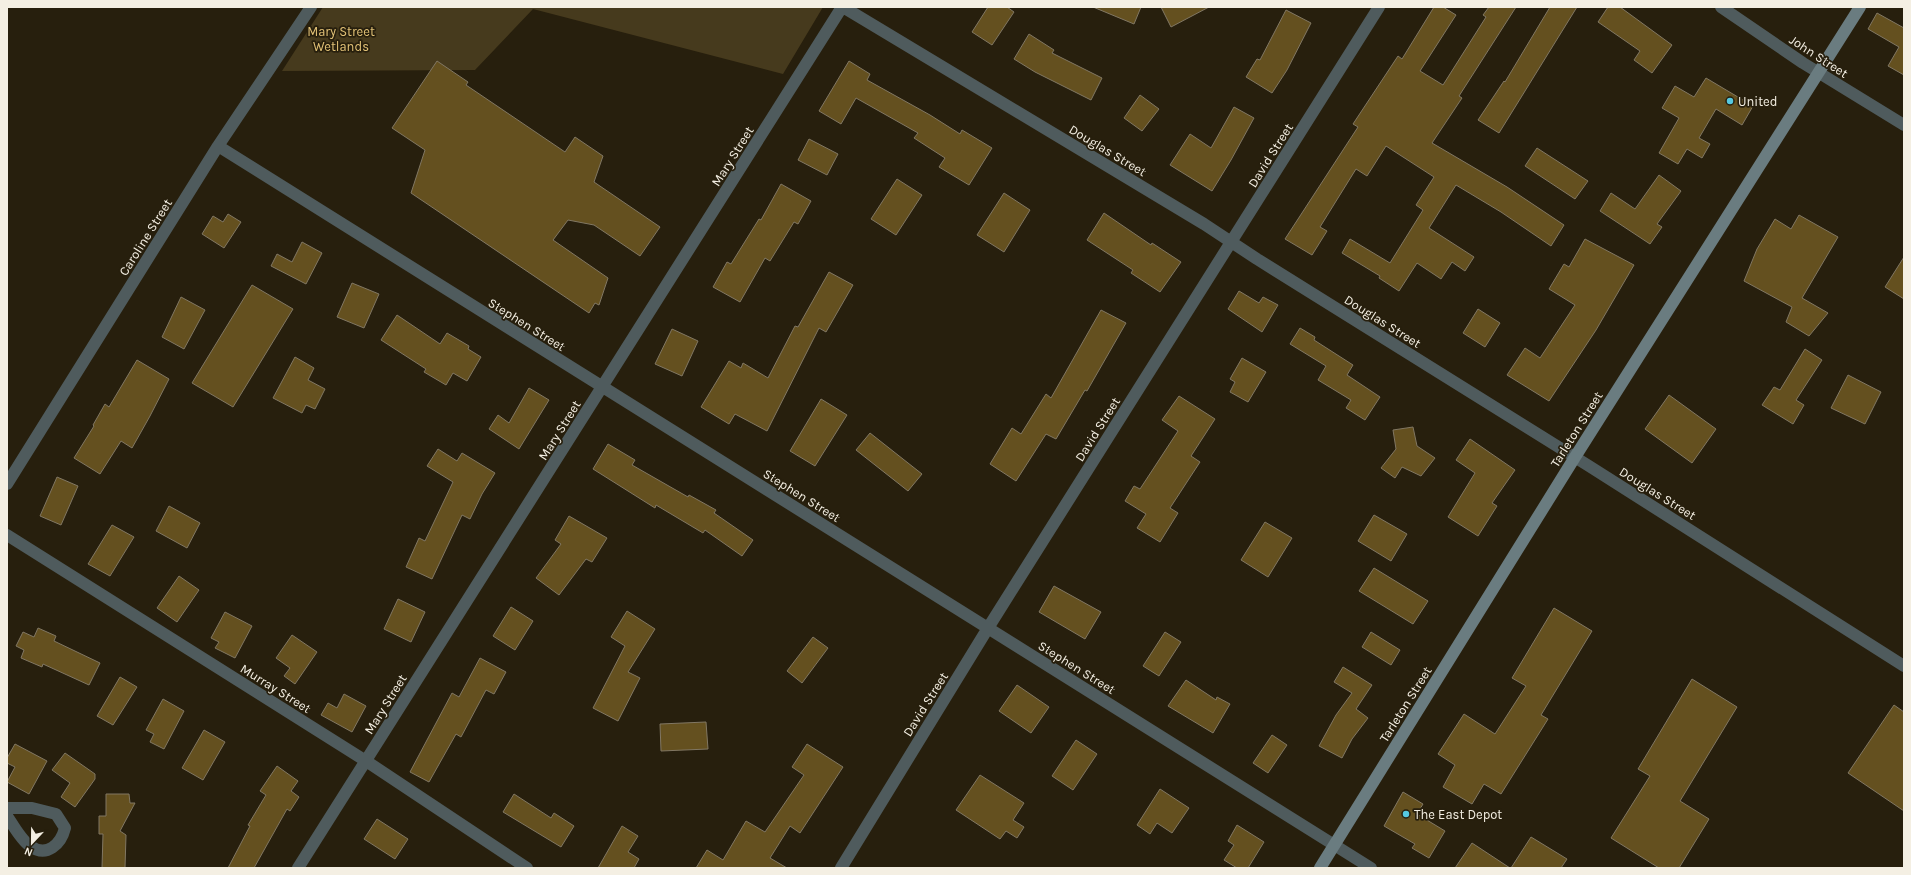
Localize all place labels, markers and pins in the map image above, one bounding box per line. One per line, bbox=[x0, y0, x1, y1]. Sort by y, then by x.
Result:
place label: United bbox=[1738, 94, 1777, 109]
marker: United bbox=[1725, 96, 1735, 106]
place label: The East Depot bbox=[1414, 807, 1502, 822]
marker: The East Depot bbox=[1401, 809, 1411, 819]

